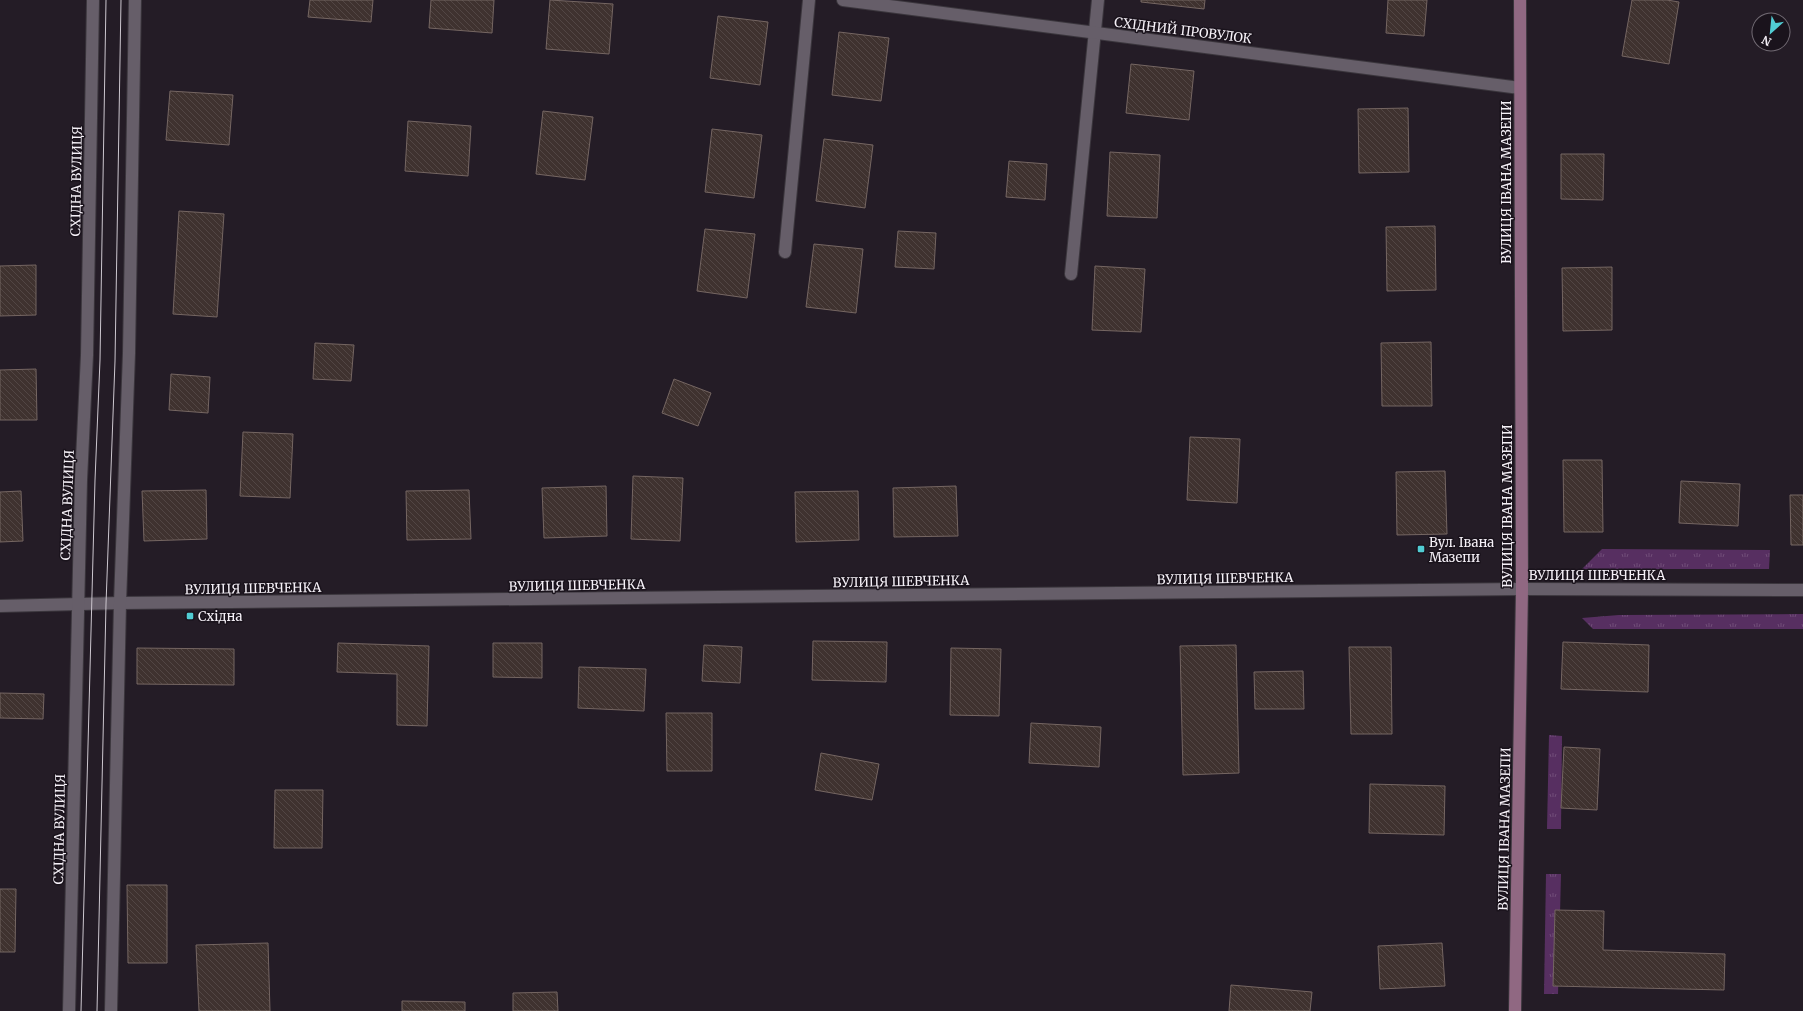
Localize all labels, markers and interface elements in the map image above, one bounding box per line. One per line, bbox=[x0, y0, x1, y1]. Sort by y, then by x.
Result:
north arrow bbox=[1751, 12, 1791, 52]
street label: СХІДНИЙ ПРОВУЛОК bbox=[1113, 13, 1254, 47]
text: N bbox=[1759, 33, 1774, 49]
street label: ВУЛИЦЯ ІВАНА МАЗЕПИ bbox=[1498, 100, 1515, 264]
street label: СХІДНА ВУЛИЦЯ bbox=[67, 126, 86, 236]
street label: ВУЛИЦЯ ІВАНА МАЗЕПИ bbox=[1499, 424, 1516, 588]
street label: СХІДНА ВУЛИЦЯ bbox=[57, 449, 78, 561]
place label: Вул. Івана Мазепи bbox=[1429, 534, 1494, 566]
marker: Вул. Івана Мазепи bbox=[1416, 544, 1426, 554]
street label: ВУЛИЦЯ ШЕВЧЕНКА bbox=[1529, 567, 1666, 584]
street label: ВУЛИЦЯ ШЕВЧЕНКА bbox=[1157, 569, 1294, 588]
street label: ВУЛИЦЯ ШЕВЧЕНКА bbox=[833, 572, 970, 591]
street label: ВУЛИЦЯ ШЕВЧЕНКА bbox=[509, 576, 646, 595]
street label: ВУЛИЦЯ ШЕВЧЕНКА bbox=[185, 579, 322, 598]
place label: Східна bbox=[198, 608, 243, 625]
marker: Східна bbox=[185, 611, 195, 621]
street label: ВУЛИЦЯ ІВАНА МАЗЕПИ bbox=[1495, 747, 1514, 911]
street label: СХІДНА ВУЛИЦЯ bbox=[50, 774, 69, 884]

